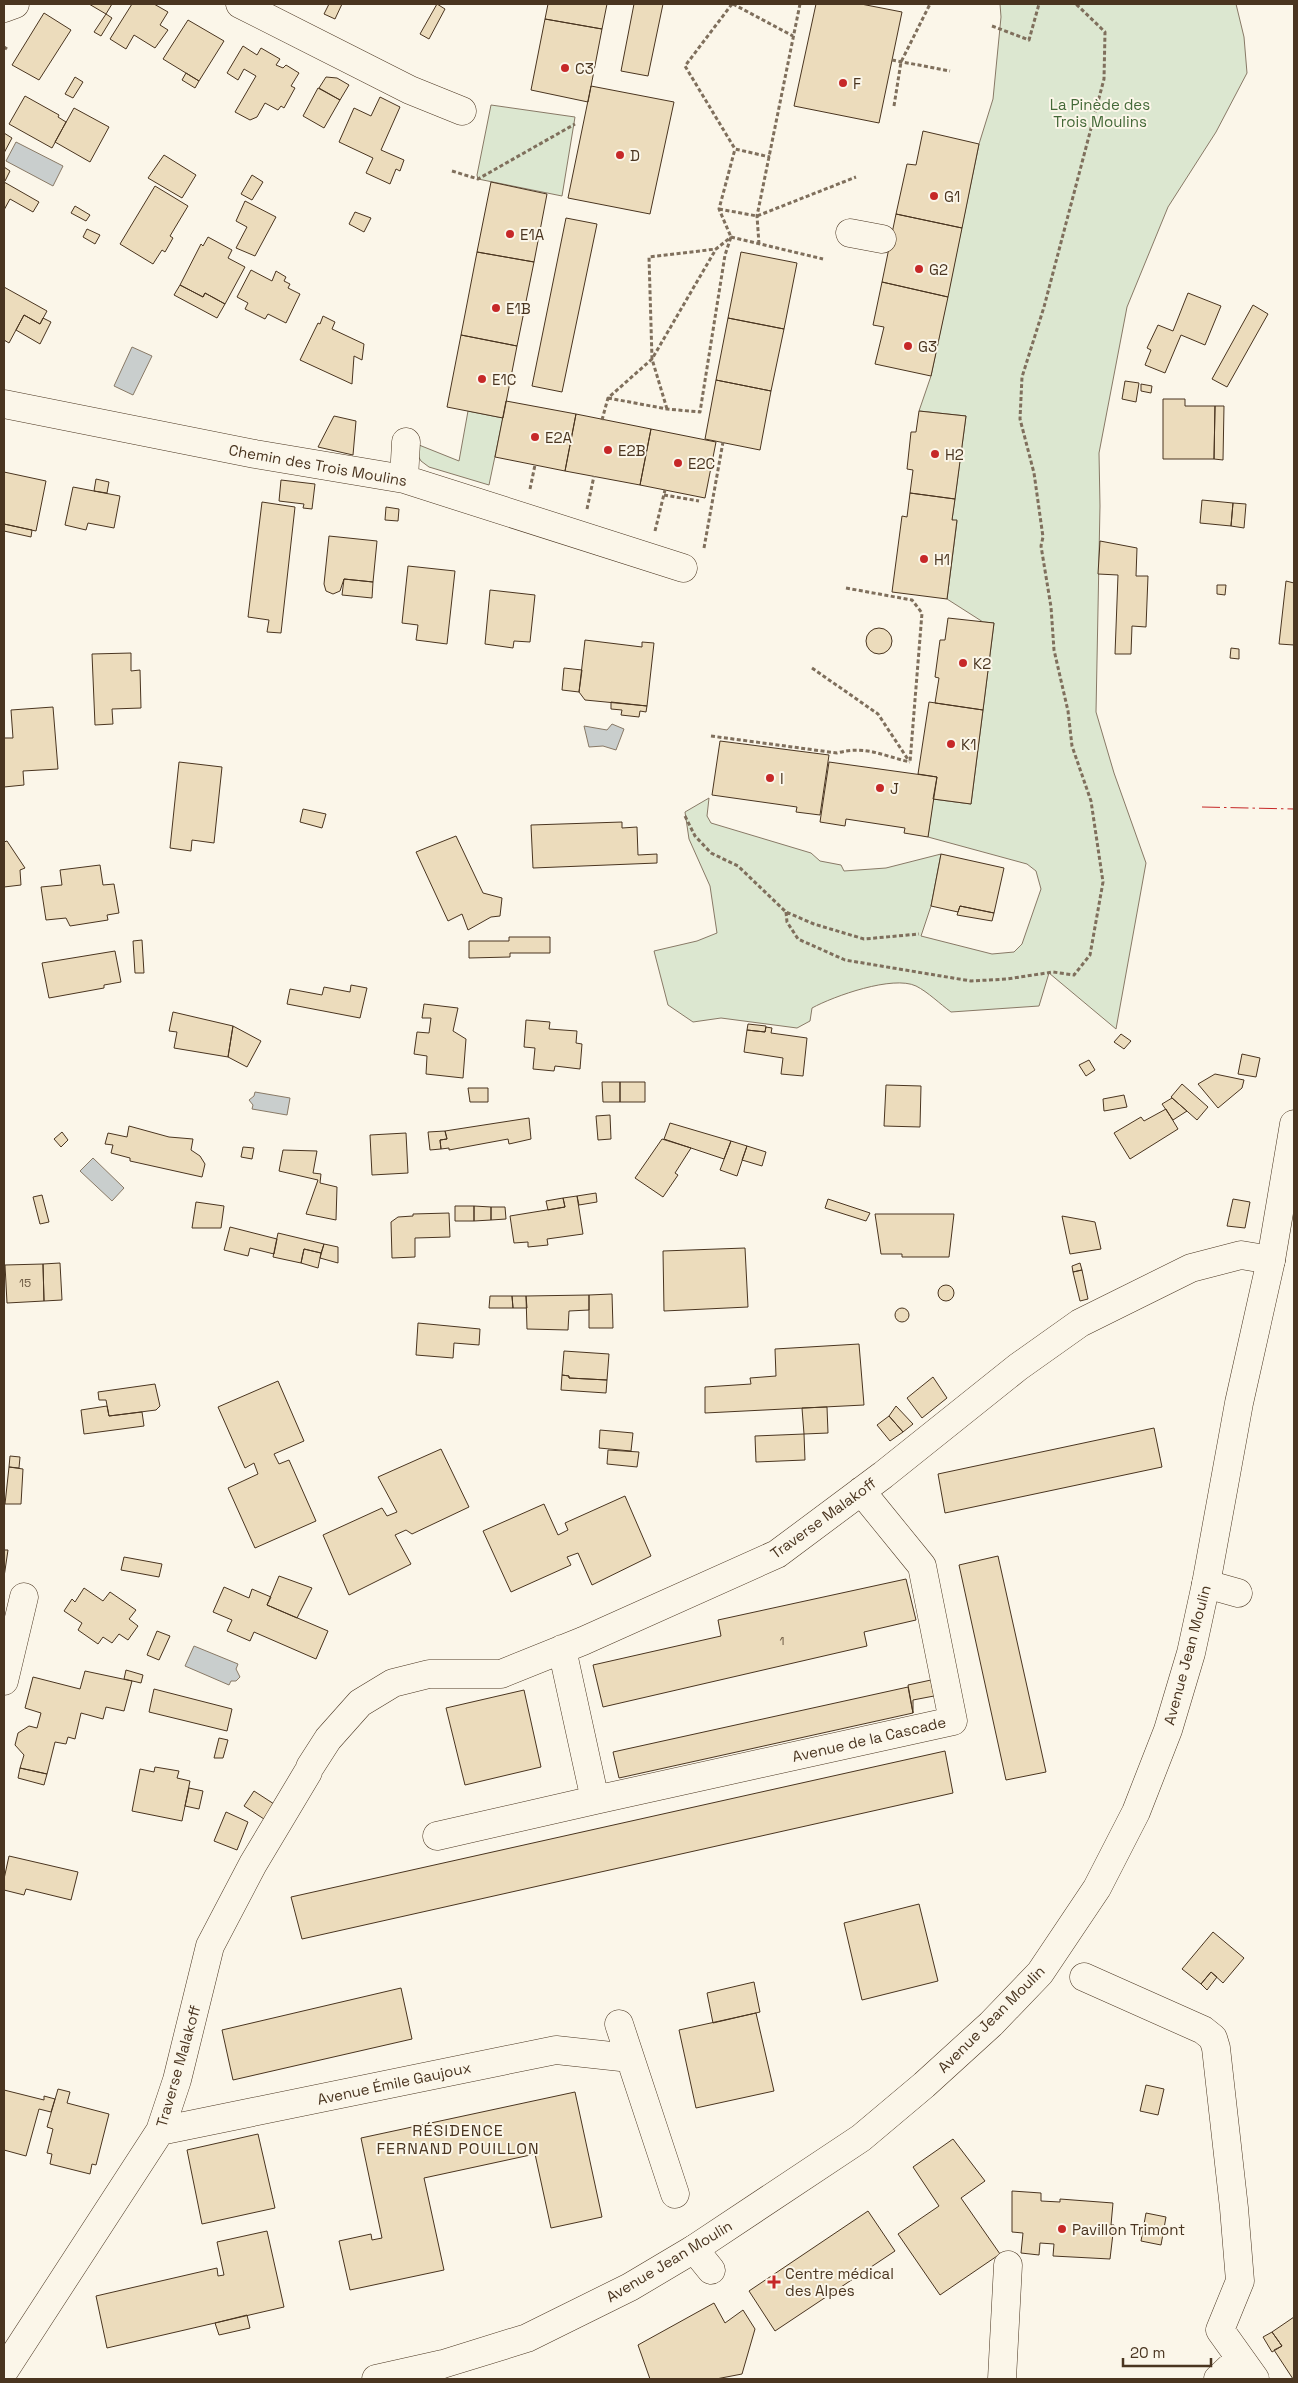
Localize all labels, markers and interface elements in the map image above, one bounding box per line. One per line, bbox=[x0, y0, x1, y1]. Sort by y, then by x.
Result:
place label: C3 bbox=[575, 59, 594, 78]
marker: C3 bbox=[559, 62, 571, 74]
place label: F bbox=[853, 74, 861, 93]
marker: F bbox=[837, 77, 849, 89]
park label: La Pinède des Trois Moulins bbox=[1050, 95, 1150, 131]
place label: D bbox=[630, 146, 640, 165]
marker: D bbox=[614, 149, 626, 161]
place label: G1 bbox=[944, 187, 960, 206]
marker: G1 bbox=[928, 190, 940, 202]
place label: E1A bbox=[520, 225, 545, 244]
marker: E1A bbox=[504, 228, 516, 240]
place label: G2 bbox=[929, 260, 948, 279]
marker: G2 bbox=[913, 263, 925, 275]
place label: E1B bbox=[506, 299, 531, 318]
marker: E1B bbox=[490, 302, 502, 314]
place label: G3 bbox=[918, 337, 937, 356]
marker: G3 bbox=[902, 340, 914, 352]
place label: E1C bbox=[492, 370, 516, 389]
marker: E1C bbox=[476, 373, 488, 385]
place label: E2A bbox=[545, 428, 572, 447]
marker: E2A bbox=[529, 431, 541, 443]
street label: Chemin des Trois Moulins bbox=[227, 440, 409, 490]
place label: E2B bbox=[618, 441, 645, 460]
marker: E2B bbox=[602, 444, 614, 456]
place label: H2 bbox=[945, 445, 964, 464]
marker: H2 bbox=[929, 448, 941, 460]
place label: E2C bbox=[688, 454, 715, 473]
marker: E2C bbox=[672, 457, 684, 469]
place label: H1 bbox=[934, 550, 950, 569]
marker: H1 bbox=[918, 553, 930, 565]
place label: K2 bbox=[973, 654, 991, 673]
marker: K2 bbox=[957, 657, 969, 669]
place label: K1 bbox=[961, 735, 976, 754]
marker: K1 bbox=[945, 738, 957, 750]
place label: I bbox=[780, 769, 784, 788]
marker: I bbox=[764, 772, 776, 784]
place label: J bbox=[890, 779, 899, 798]
marker: J bbox=[874, 782, 886, 794]
house number: 15 bbox=[19, 1275, 31, 1291]
street label: Traverse Malakoff bbox=[766, 1473, 880, 1563]
street label: Avenue Jean Moulin bbox=[1159, 1583, 1215, 1727]
house number: 1 bbox=[779, 1633, 785, 1649]
street label: Avenue de la Cascade bbox=[790, 1712, 948, 1766]
street label: Avenue Jean Moulin bbox=[933, 1961, 1049, 2077]
street label: Traverse Malakoff bbox=[151, 2002, 205, 2129]
street label: Avenue Émile Gaujoux bbox=[315, 2057, 473, 2109]
district label: RÉSIDENCE FERNAND POUILLON bbox=[376, 2120, 540, 2159]
street label: Avenue Jean Moulin bbox=[602, 2216, 736, 2306]
place label: Pavillon Trimont bbox=[1072, 2220, 1185, 2239]
marker: Pavillon Trimont bbox=[1056, 2223, 1068, 2235]
place label: Centre médical des Alpes bbox=[785, 2264, 894, 2300]
marker: Centre médical des Alpes bbox=[767, 2275, 781, 2289]
scale bar bbox=[1123, 2336, 1210, 2368]
text: 20 m bbox=[1130, 2343, 1165, 2362]

